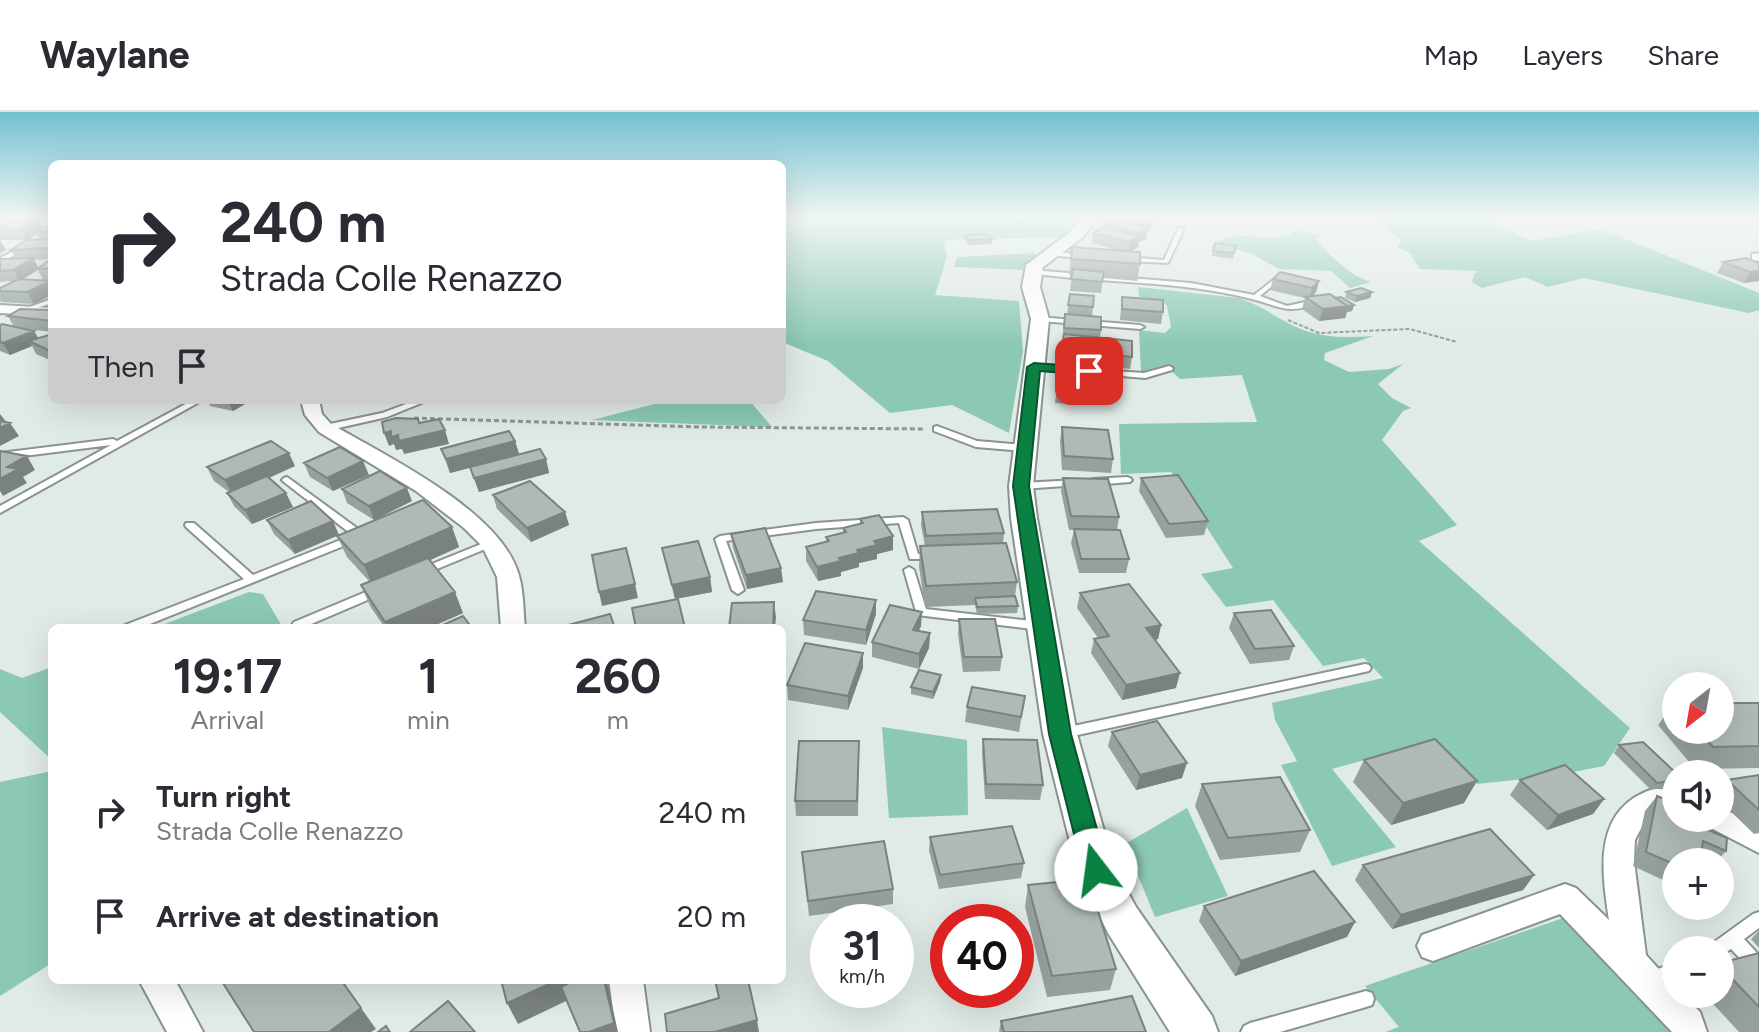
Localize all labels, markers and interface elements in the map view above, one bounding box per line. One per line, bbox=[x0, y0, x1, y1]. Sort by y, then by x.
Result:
text: Waylane bbox=[40, 32, 190, 78]
text: Map bbox=[1424, 38, 1478, 72]
text: Layers bbox=[1522, 38, 1603, 72]
text: Share bbox=[1647, 38, 1719, 72]
text: 240 m bbox=[220, 189, 386, 256]
icon: right bbox=[88, 192, 192, 296]
text: Strada Colle Renazzo bbox=[220, 257, 563, 300]
pin bbox=[1055, 337, 1123, 405]
icon: arrive bbox=[170, 344, 214, 388]
text: Then bbox=[88, 348, 154, 385]
icon: arrive bbox=[1067, 349, 1111, 393]
text: 19:17 bbox=[173, 647, 282, 705]
text: 1 bbox=[418, 647, 439, 705]
text: 260 bbox=[574, 647, 661, 705]
north arrow bbox=[1662, 672, 1734, 744]
map controls bbox=[1662, 672, 1734, 1008]
text: Arrival bbox=[191, 704, 264, 736]
text: min bbox=[407, 704, 450, 736]
text: m bbox=[607, 704, 629, 736]
button: sound bbox=[1662, 760, 1734, 832]
text: Turn right bbox=[156, 778, 291, 815]
icon: right bbox=[88, 790, 132, 834]
text: 240 m bbox=[658, 794, 746, 831]
text: Strada Colle Renazzo bbox=[156, 815, 404, 847]
position arrow bbox=[1054, 828, 1138, 912]
button: + bbox=[1662, 848, 1734, 920]
icon: arrive bbox=[88, 894, 132, 938]
text: Arrive at destination bbox=[156, 898, 439, 935]
text: 20 m bbox=[677, 898, 746, 935]
speed limit sign: 40 bbox=[930, 904, 1034, 1008]
text: 31 bbox=[842, 922, 882, 970]
button: − bbox=[1662, 936, 1734, 1008]
text: km/h bbox=[839, 964, 885, 988]

